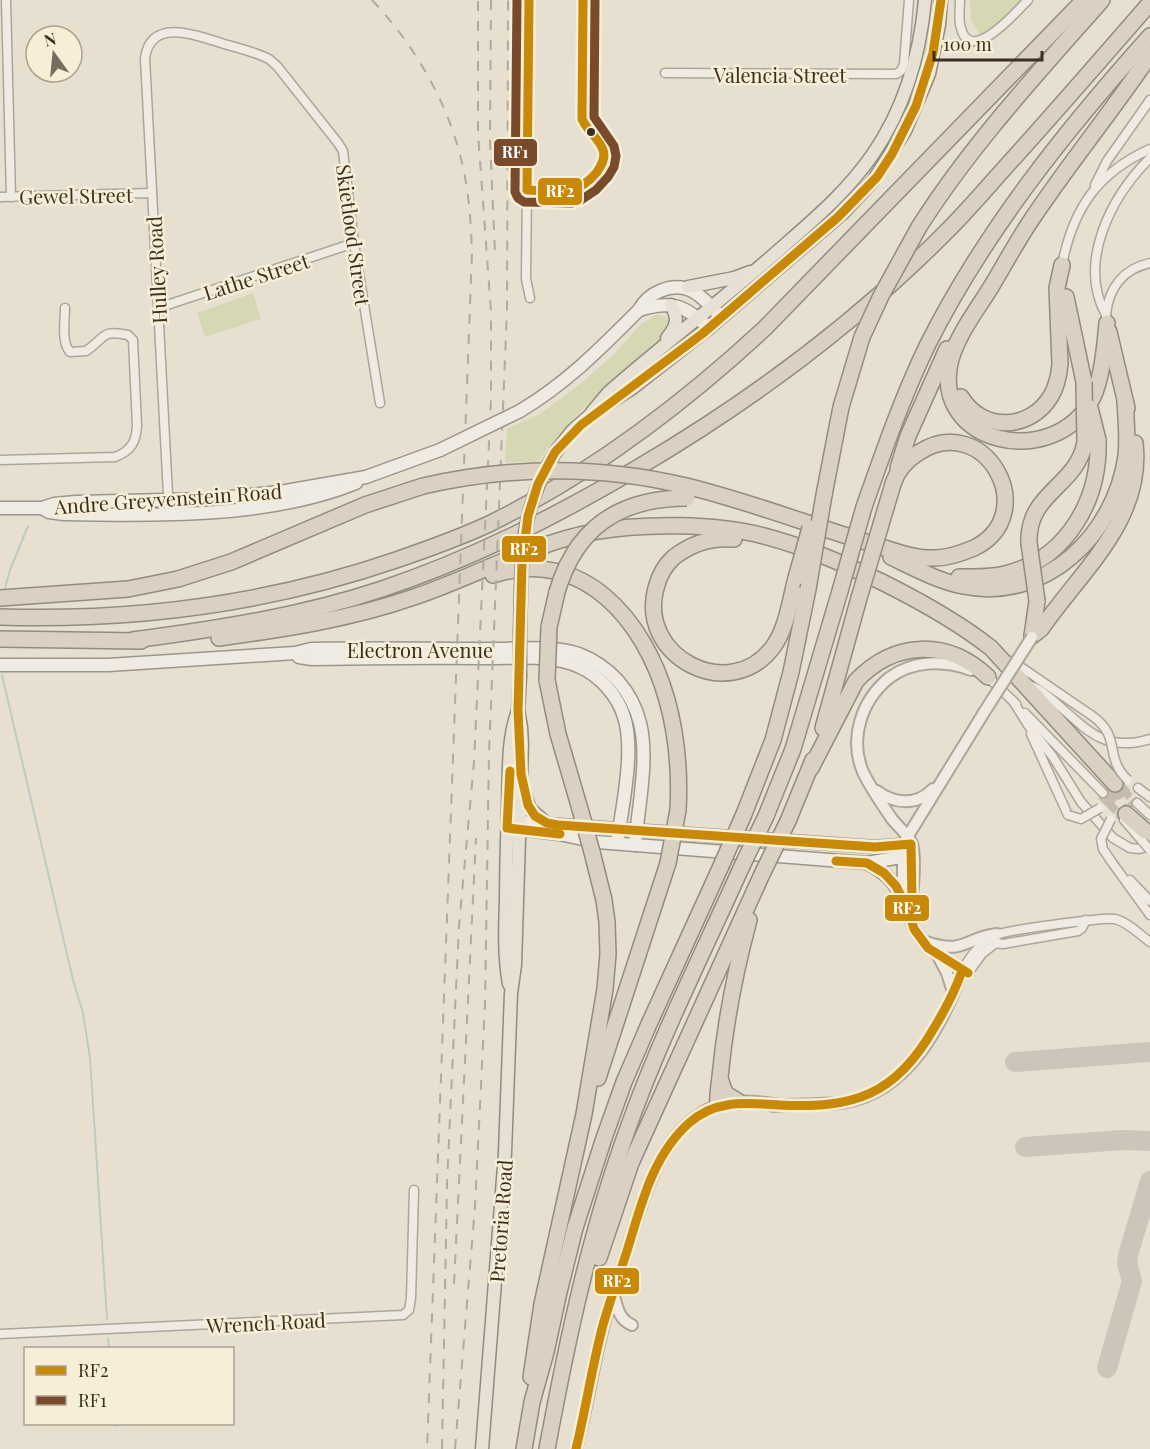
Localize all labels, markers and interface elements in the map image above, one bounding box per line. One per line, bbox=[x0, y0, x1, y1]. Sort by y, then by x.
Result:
north arrow bbox=[24, 24, 84, 84]
scale bar bbox=[934, 24, 1042, 62]
text: N bbox=[42, 27, 59, 51]
text: 100 m bbox=[943, 32, 992, 56]
street label: Valencia Street bbox=[713, 61, 847, 88]
unlabelled marker bbox=[585, 126, 597, 138]
line badge: RF1 bbox=[493, 138, 538, 167]
text: RF1 bbox=[502, 141, 528, 162]
street label: Skietlood Street bbox=[331, 163, 377, 308]
line badge: RF2 bbox=[537, 177, 583, 206]
street label: Gewel Street bbox=[19, 180, 134, 209]
text: RF2 bbox=[546, 180, 574, 201]
street label: Hulley Road bbox=[140, 215, 172, 325]
street label: Lathe Street bbox=[200, 246, 313, 306]
street label: Andre Greyvenstein Road bbox=[52, 477, 283, 520]
line badge: RF2 bbox=[501, 535, 547, 563]
text: RF2 bbox=[510, 538, 538, 559]
street label: Electron Avenue bbox=[347, 636, 493, 663]
line badge: RF2 bbox=[884, 894, 930, 922]
text: RF2 bbox=[893, 897, 921, 918]
street label: Pretoria Road bbox=[482, 1158, 518, 1283]
line badge: RF2 bbox=[594, 1267, 640, 1295]
text: RF2 bbox=[603, 1270, 631, 1291]
street label: Wrench Road bbox=[205, 1305, 327, 1339]
legend bbox=[24, 1347, 234, 1425]
text: RF2 bbox=[78, 1358, 109, 1382]
text: RF1 bbox=[78, 1388, 107, 1412]

